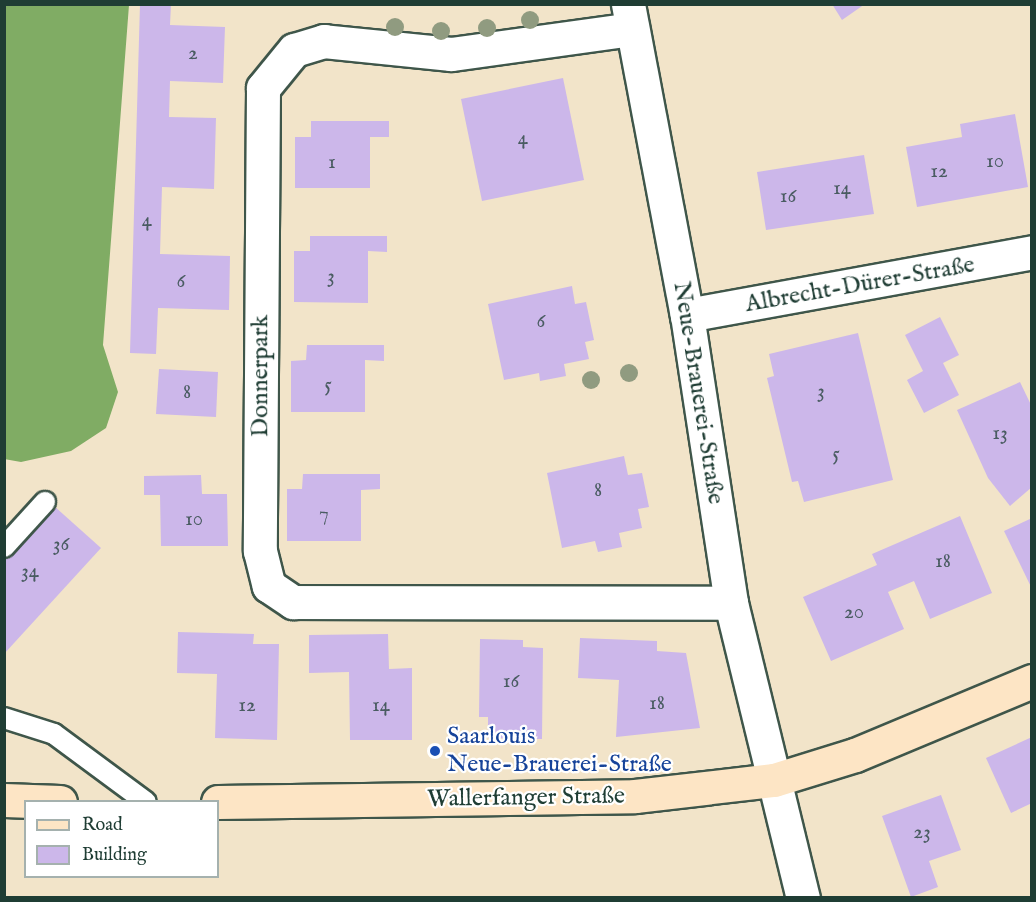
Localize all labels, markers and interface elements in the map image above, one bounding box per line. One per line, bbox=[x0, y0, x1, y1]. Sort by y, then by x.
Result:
house number: 2 bbox=[188, 41, 198, 67]
house number: 4 bbox=[518, 126, 528, 152]
house number: 10 bbox=[986, 149, 1004, 175]
house number: 1 bbox=[328, 150, 336, 176]
house number: 12 bbox=[930, 159, 948, 185]
house number: 14 bbox=[833, 176, 851, 202]
house number: 16 bbox=[780, 184, 796, 210]
house number: 4 bbox=[142, 208, 152, 234]
street label: Albrecht-Dürer-Straße bbox=[743, 251, 977, 319]
house number: 3 bbox=[327, 264, 335, 290]
house number: 6 bbox=[177, 269, 185, 295]
street label: Neue-Brauerei-Straße bbox=[666, 280, 730, 506]
house number: 6 bbox=[537, 309, 545, 335]
street label: Donnerpark bbox=[247, 315, 275, 437]
house number: 5 bbox=[324, 373, 332, 399]
house number: 3 bbox=[817, 379, 825, 405]
house number: 8 bbox=[183, 380, 191, 406]
house number: 13 bbox=[992, 421, 1008, 447]
house number: 5 bbox=[832, 442, 840, 468]
house number: 8 bbox=[594, 478, 602, 504]
house number: 7 bbox=[319, 502, 329, 528]
house number: 10 bbox=[185, 507, 203, 533]
house number: 36 bbox=[53, 532, 69, 558]
house number: 18 bbox=[935, 549, 951, 575]
house number: 34 bbox=[21, 559, 39, 585]
house number: 20 bbox=[844, 600, 864, 626]
house number: 16 bbox=[503, 669, 519, 695]
house number: 18 bbox=[649, 691, 665, 717]
house number: 12 bbox=[238, 693, 256, 719]
house number: 14 bbox=[372, 693, 390, 719]
place label: Saarlouis Neue-Brauerei-Straße bbox=[447, 723, 672, 779]
marker: Saarlouis Neue-Brauerei-Straße bbox=[428, 744, 442, 758]
street label: Wallerfanger Straße bbox=[427, 782, 625, 814]
legend bbox=[24, 800, 219, 878]
text: Road bbox=[82, 814, 123, 837]
house number: 23 bbox=[913, 820, 931, 846]
text: Building bbox=[82, 844, 147, 867]

